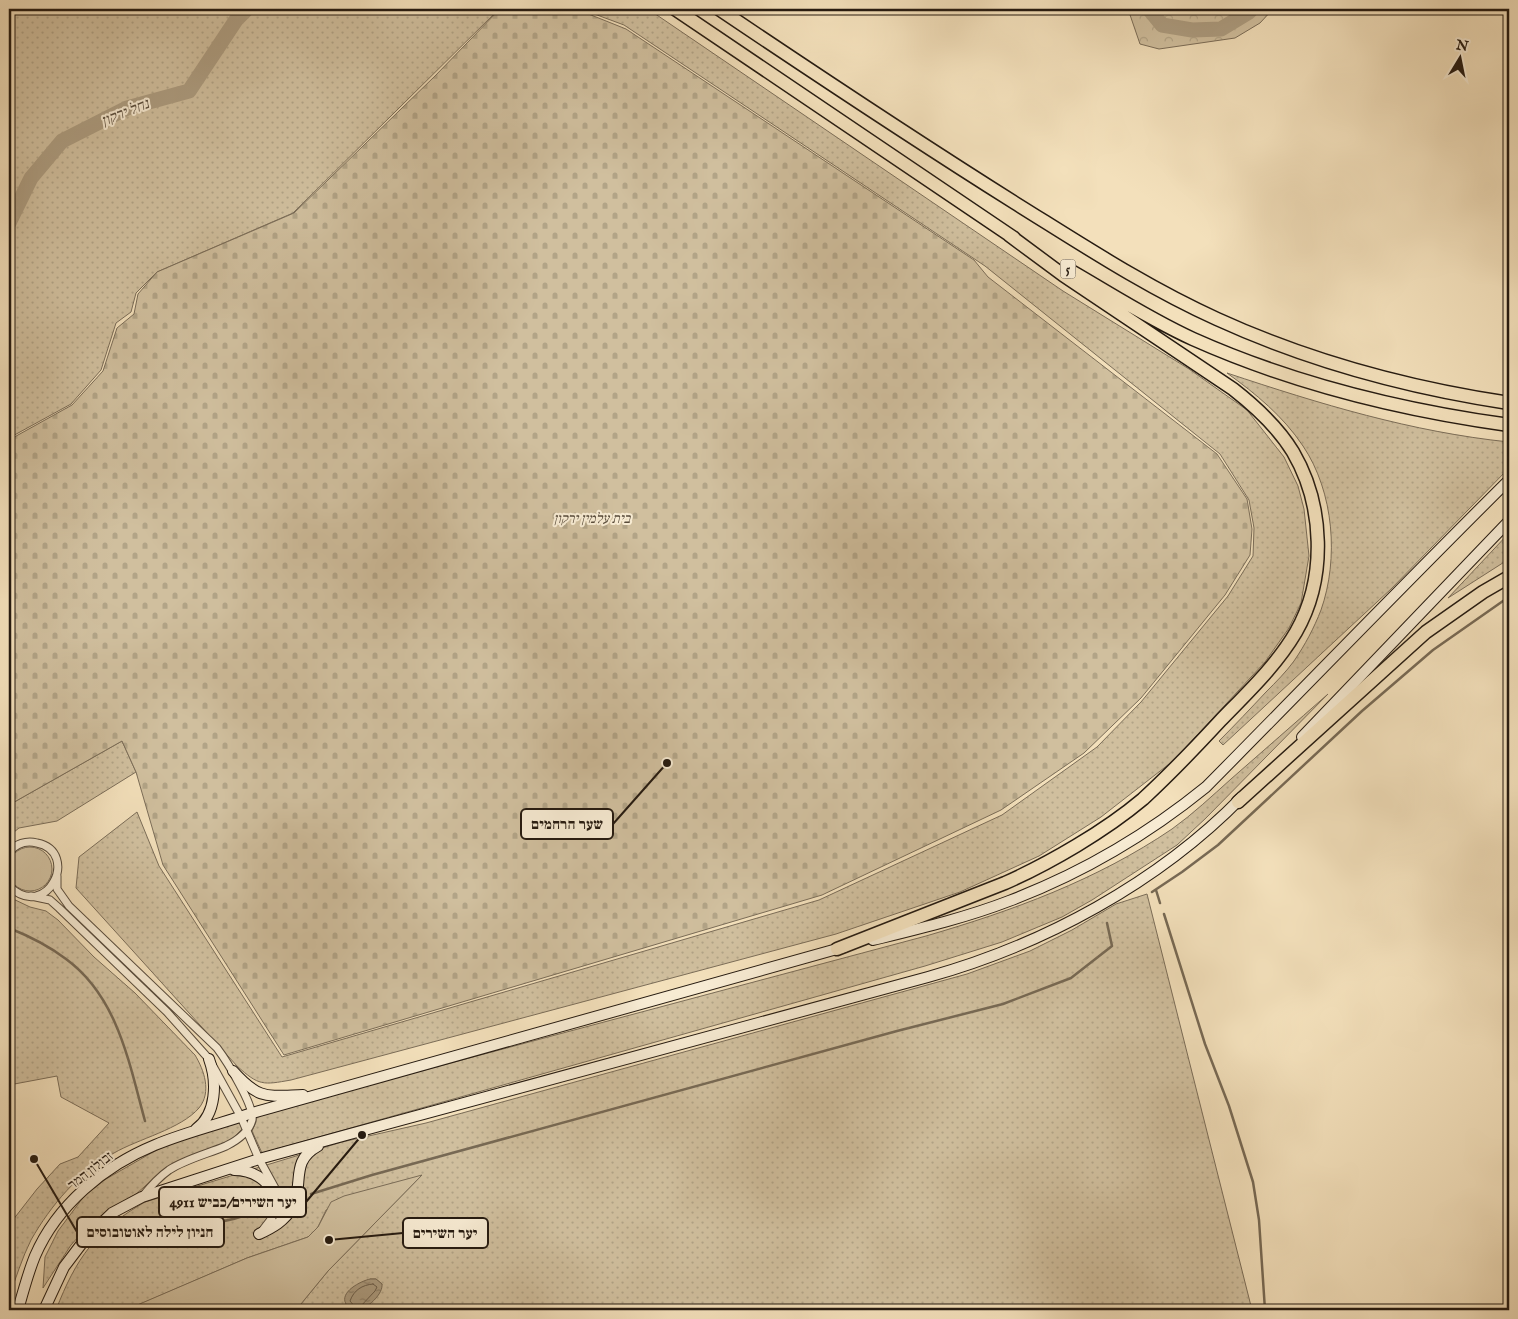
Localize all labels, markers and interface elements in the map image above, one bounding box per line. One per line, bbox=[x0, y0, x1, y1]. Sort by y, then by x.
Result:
north arrow bbox=[1436, 32, 1486, 82]
text: N bbox=[1454, 36, 1470, 56]
water label: נחל ירקון bbox=[99, 94, 153, 131]
road number: 5 bbox=[1060, 260, 1076, 278]
park label: בית עלמין ירקון bbox=[554, 510, 631, 528]
callout: שער הרחמים bbox=[521, 809, 613, 839]
text: שער הרחמים bbox=[531, 815, 603, 834]
street label: זבולון המר bbox=[64, 1148, 117, 1194]
callout: יער השירים/כביש 4911 bbox=[159, 1187, 306, 1217]
text: יער השירים/כביש 4911 bbox=[169, 1193, 297, 1212]
callout: חניון לילה לאוטובוסים bbox=[77, 1217, 224, 1247]
callout: יער השירים bbox=[403, 1218, 488, 1248]
text: חניון לילה לאוטובוסים bbox=[87, 1223, 213, 1242]
text: יער השירים bbox=[413, 1224, 478, 1243]

